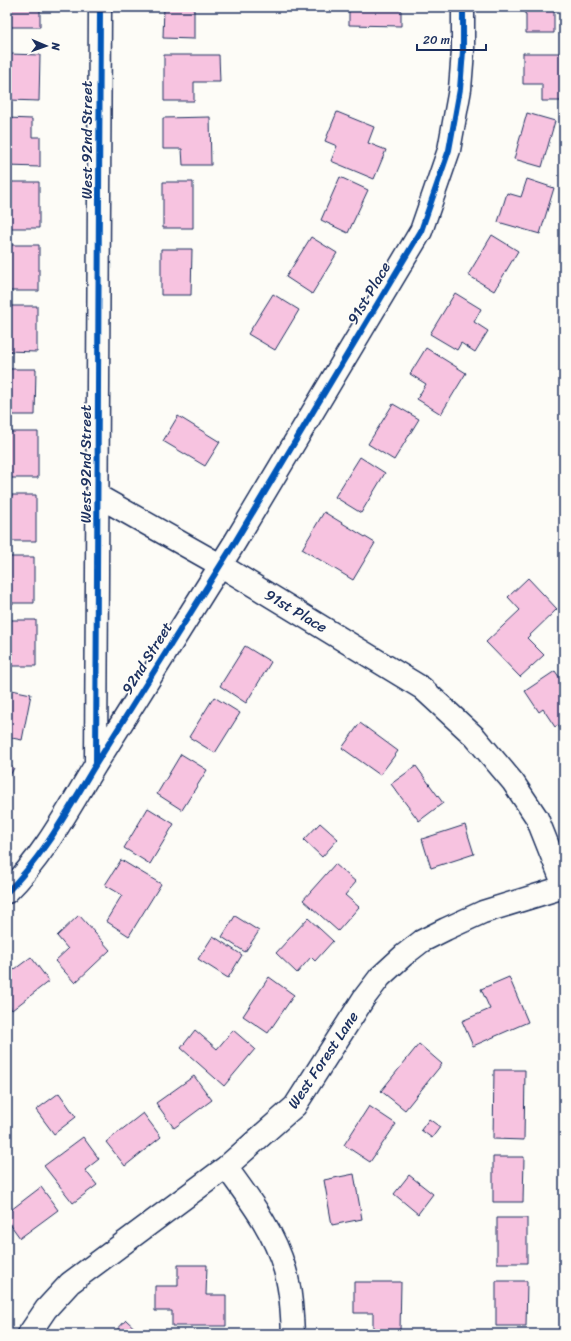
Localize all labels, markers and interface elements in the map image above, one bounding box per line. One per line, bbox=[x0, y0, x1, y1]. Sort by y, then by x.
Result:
north arrow bbox=[26, 26, 66, 66]
scale bar bbox=[417, 26, 486, 52]
text: 20 m bbox=[423, 29, 450, 51]
text: N bbox=[46, 41, 65, 51]
street label: West 92nd Street bbox=[74, 80, 100, 199]
street label: 91st Place bbox=[340, 256, 398, 329]
street label: West 92nd Street bbox=[73, 404, 99, 523]
street label: 91st Place bbox=[260, 582, 333, 640]
street label: 92nd Street bbox=[114, 616, 180, 699]
street label: West Forest Lane bbox=[280, 1005, 366, 1114]

